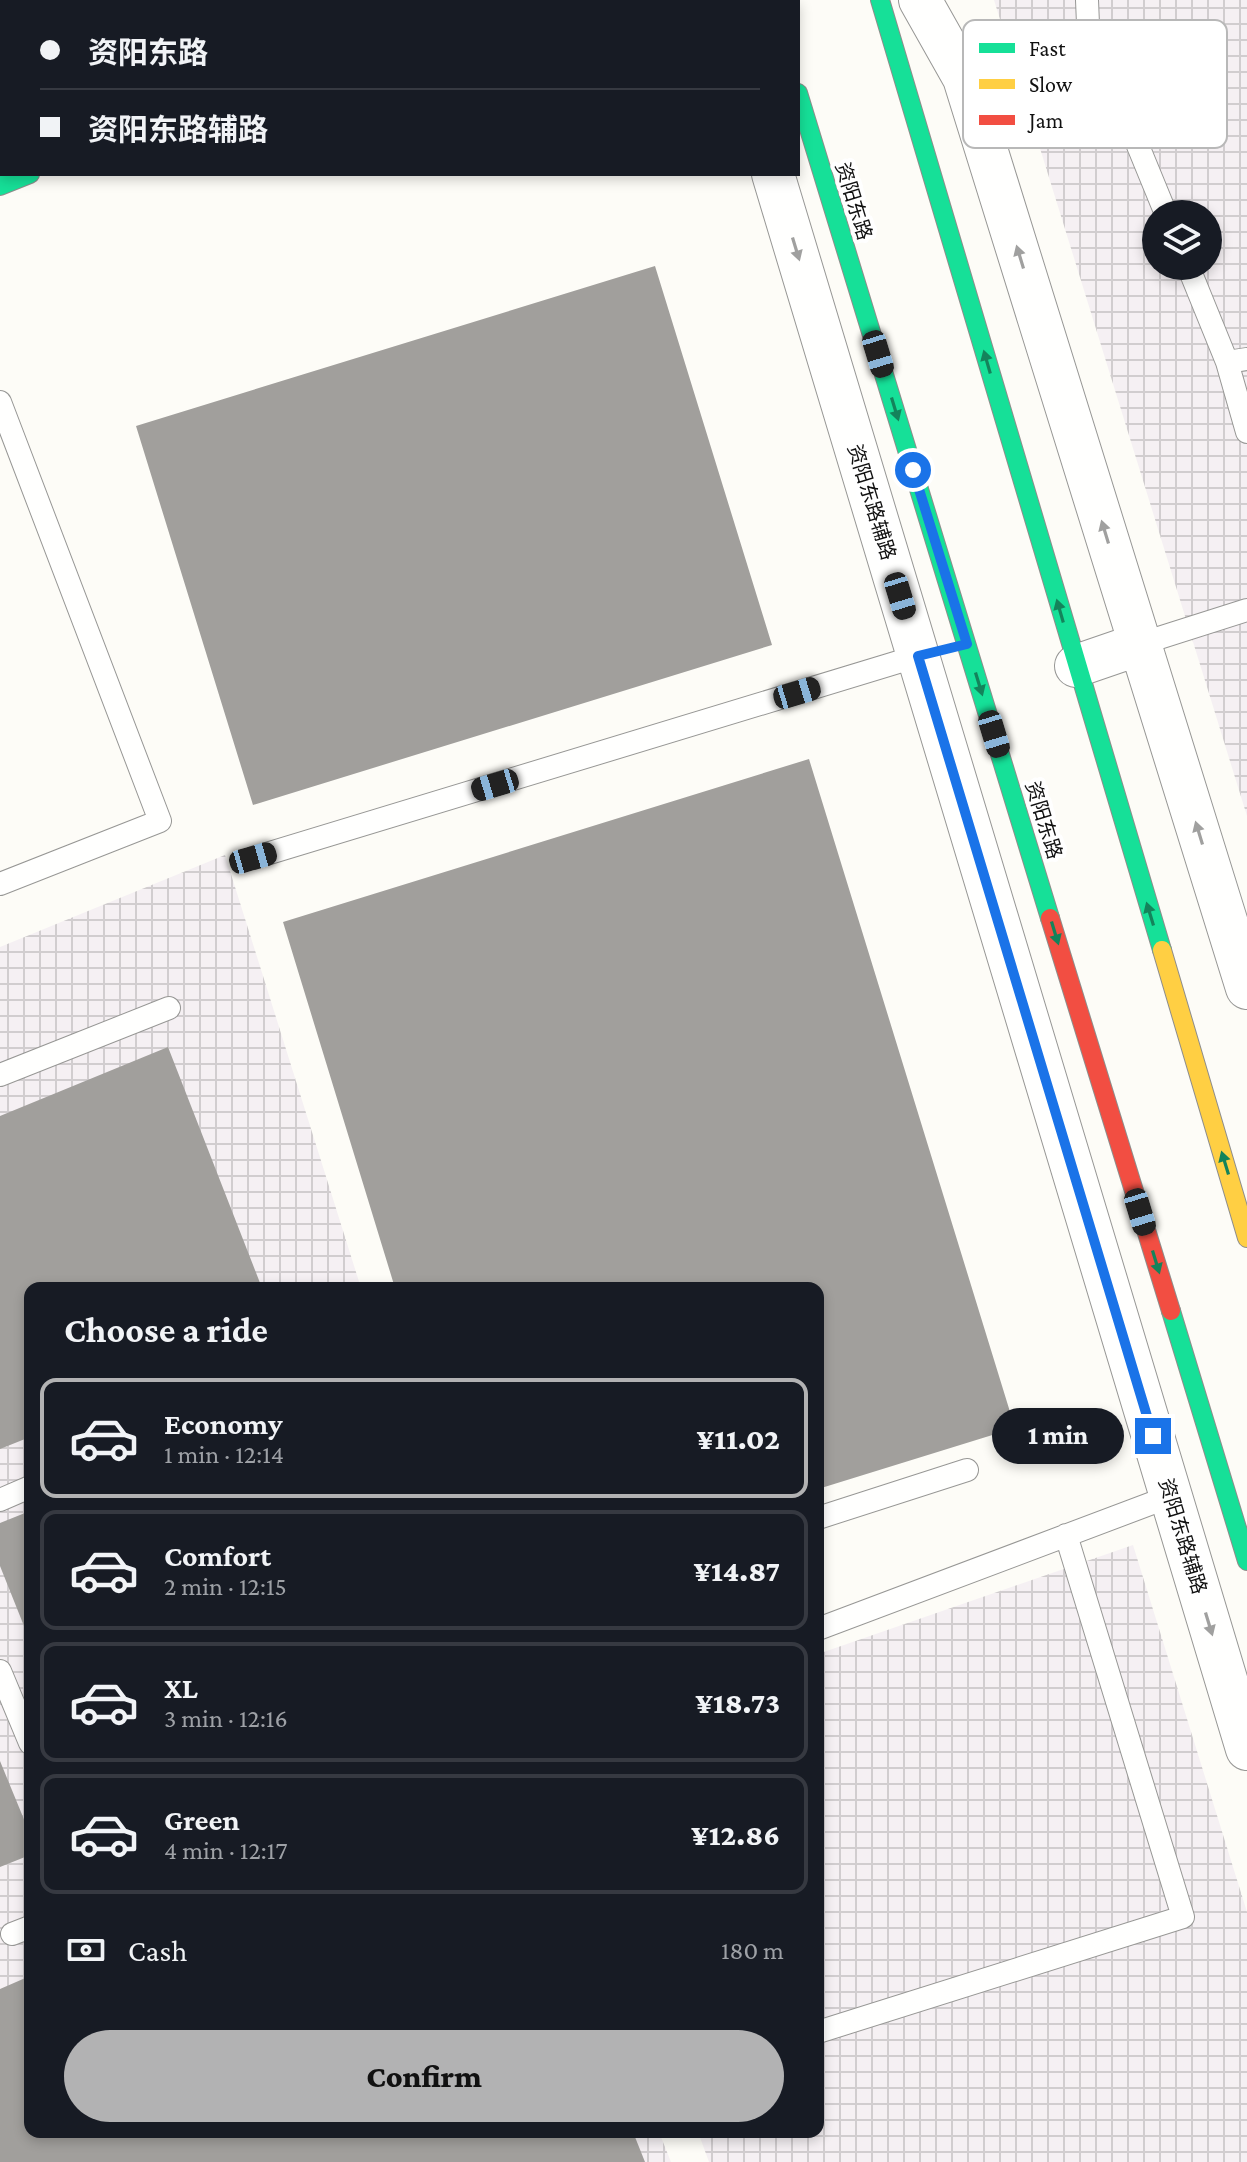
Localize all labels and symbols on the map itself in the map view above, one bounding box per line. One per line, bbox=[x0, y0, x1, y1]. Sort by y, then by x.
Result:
legend bbox=[963, 20, 1227, 148]
text: Fast bbox=[1029, 36, 1066, 61]
text: Slow bbox=[1029, 72, 1073, 97]
text: Jam bbox=[1027, 108, 1064, 133]
street label: 资阳东路 bbox=[832, 160, 876, 242]
one-way arrow bbox=[790, 237, 803, 261]
one-way arrow bbox=[1013, 244, 1025, 268]
car bbox=[860, 328, 896, 380]
one-way arrow bbox=[980, 349, 993, 373]
one-way arrow bbox=[889, 397, 901, 421]
street label: 资阳东路辅路 bbox=[844, 441, 900, 563]
route start bbox=[895, 452, 931, 488]
one-way arrow bbox=[1098, 519, 1111, 543]
car bbox=[882, 570, 918, 622]
one-way arrow bbox=[1053, 599, 1066, 623]
one-way arrow bbox=[973, 672, 986, 696]
car bbox=[771, 675, 823, 711]
car bbox=[976, 708, 1012, 760]
car bbox=[469, 767, 521, 803]
street label: 资阳东路 bbox=[1022, 779, 1066, 861]
one-way arrow bbox=[1192, 821, 1205, 845]
car bbox=[227, 840, 279, 876]
one-way arrow bbox=[1143, 902, 1156, 926]
one-way arrow bbox=[1049, 921, 1062, 945]
one-way arrow bbox=[1218, 1151, 1231, 1175]
car bbox=[1122, 1186, 1158, 1238]
one-way arrow bbox=[1150, 1250, 1162, 1274]
callout: 1 min bbox=[993, 1408, 1125, 1464]
route end bbox=[1135, 1418, 1171, 1454]
street label: 资阳东路辅路 bbox=[1155, 1475, 1211, 1597]
one-way arrow bbox=[1203, 1612, 1216, 1636]

